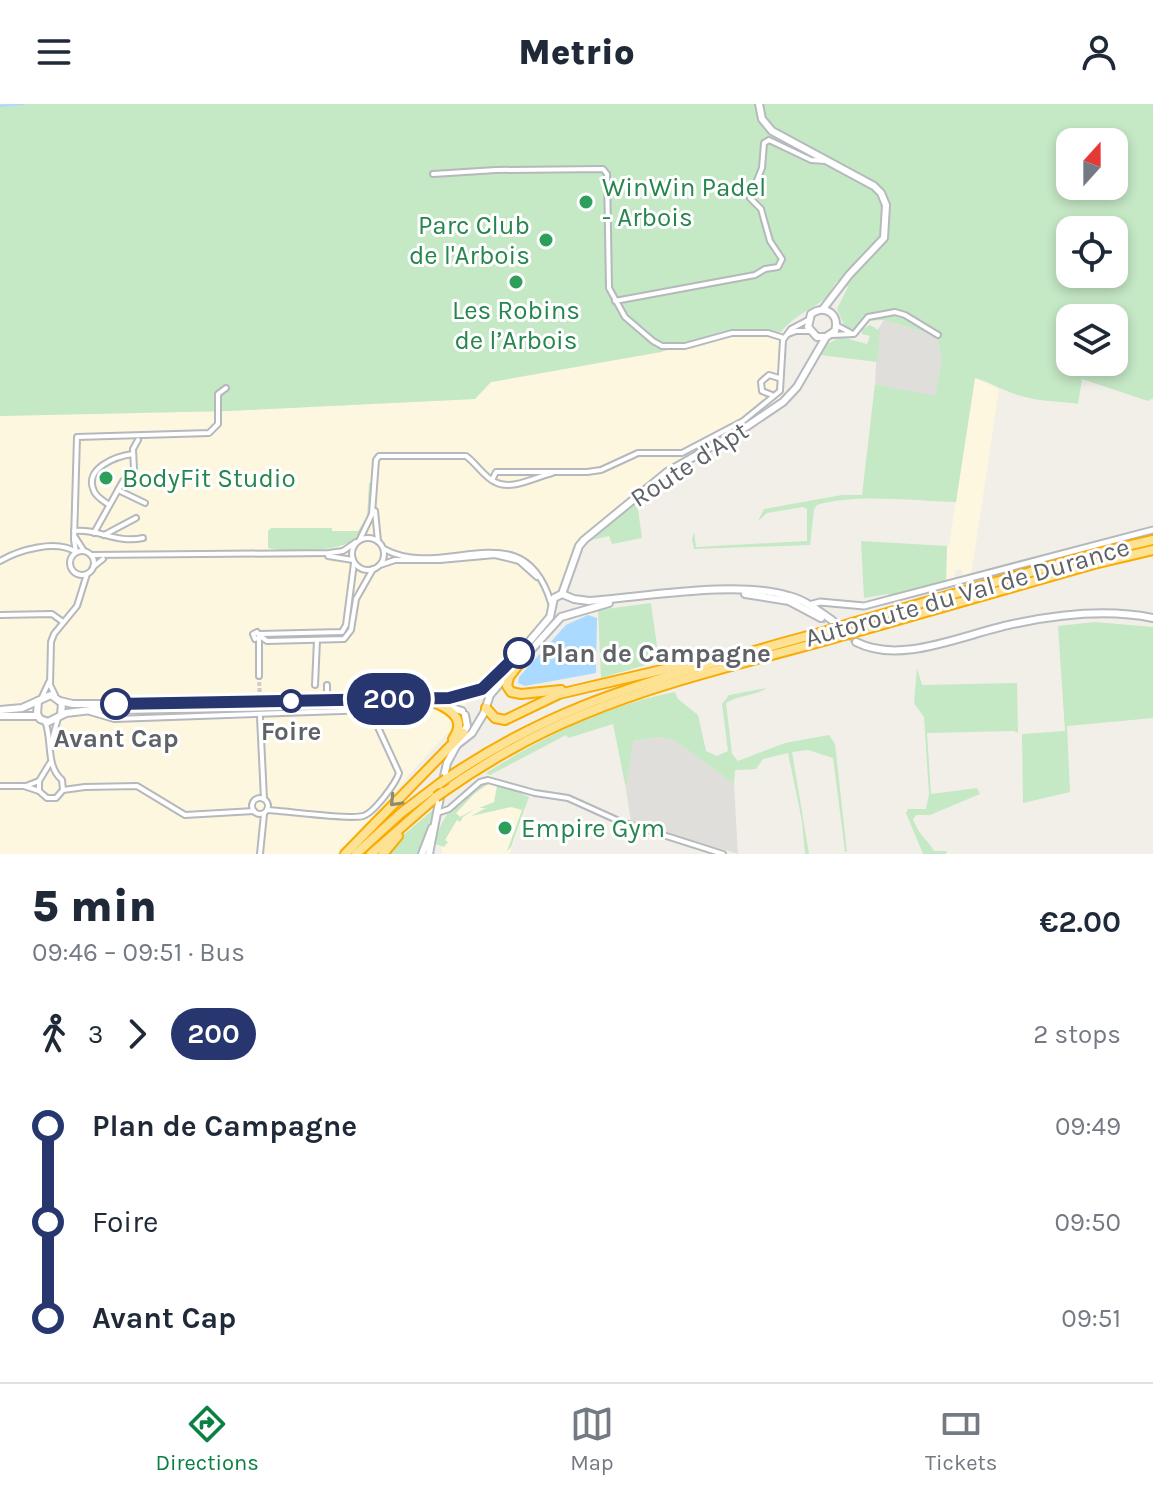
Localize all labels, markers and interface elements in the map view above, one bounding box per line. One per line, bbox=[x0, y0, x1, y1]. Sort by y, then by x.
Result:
icon: menu bbox=[32, 30, 76, 74]
icon: person bbox=[1077, 30, 1121, 74]
text: Metrio bbox=[518, 31, 635, 73]
north arrow bbox=[1056, 128, 1128, 200]
map controls bbox=[1056, 128, 1128, 376]
place label: WinWin Padel - Arbois bbox=[602, 172, 766, 233]
marker: WinWin Padel - Arbois bbox=[577, 193, 595, 211]
place label: Parc Club de l'Arbois bbox=[409, 210, 530, 271]
button: locate bbox=[1056, 216, 1128, 288]
marker: Parc Club de l'Arbois bbox=[537, 231, 555, 249]
marker: Les Robins de l’Arbois bbox=[507, 273, 525, 291]
place label: Les Robins de l’Arbois bbox=[452, 295, 580, 356]
button: layers bbox=[1056, 304, 1128, 376]
street label: Route d'Apt bbox=[625, 415, 754, 514]
place label: BodyFit Studio bbox=[122, 463, 296, 494]
marker: BodyFit Studio bbox=[97, 469, 115, 487]
street label: Autoroute du Val de Durance bbox=[801, 531, 1133, 654]
marker: Plan de Campagne bbox=[504, 638, 534, 668]
place label: Plan de Campagne bbox=[541, 638, 771, 669]
line badge: 200 bbox=[343, 673, 435, 725]
text: 200 bbox=[363, 682, 415, 715]
marker: Avant Cap bbox=[101, 689, 131, 719]
marker: Foire bbox=[280, 690, 302, 712]
place label: Foire bbox=[261, 716, 321, 747]
place label: Avant Cap bbox=[53, 723, 179, 754]
one-way arrow bbox=[390, 792, 404, 806]
place label: Empire Gym bbox=[521, 813, 665, 844]
marker: Empire Gym bbox=[496, 819, 514, 837]
text: 5 min bbox=[32, 881, 157, 932]
text: €2.00 bbox=[1039, 904, 1121, 940]
text: 09:46 – 09:51 · Bus bbox=[32, 937, 245, 968]
icon: walk bbox=[32, 1012, 76, 1056]
icon: forward bbox=[115, 1012, 159, 1056]
text: 200 bbox=[187, 1017, 240, 1050]
text: 3 bbox=[88, 1019, 103, 1050]
text: 2 stops bbox=[1033, 1019, 1121, 1050]
text: Plan de Campagne bbox=[92, 1108, 357, 1144]
text: 09:49 bbox=[1055, 1111, 1121, 1142]
text: Foire bbox=[92, 1204, 158, 1240]
text: 09:50 bbox=[1054, 1207, 1121, 1238]
text: Avant Cap bbox=[92, 1300, 236, 1336]
text: 09:51 bbox=[1061, 1303, 1121, 1334]
tab: Directions bbox=[156, 1402, 259, 1476]
tab: Map bbox=[570, 1402, 614, 1476]
tab: Tickets bbox=[925, 1402, 997, 1476]

